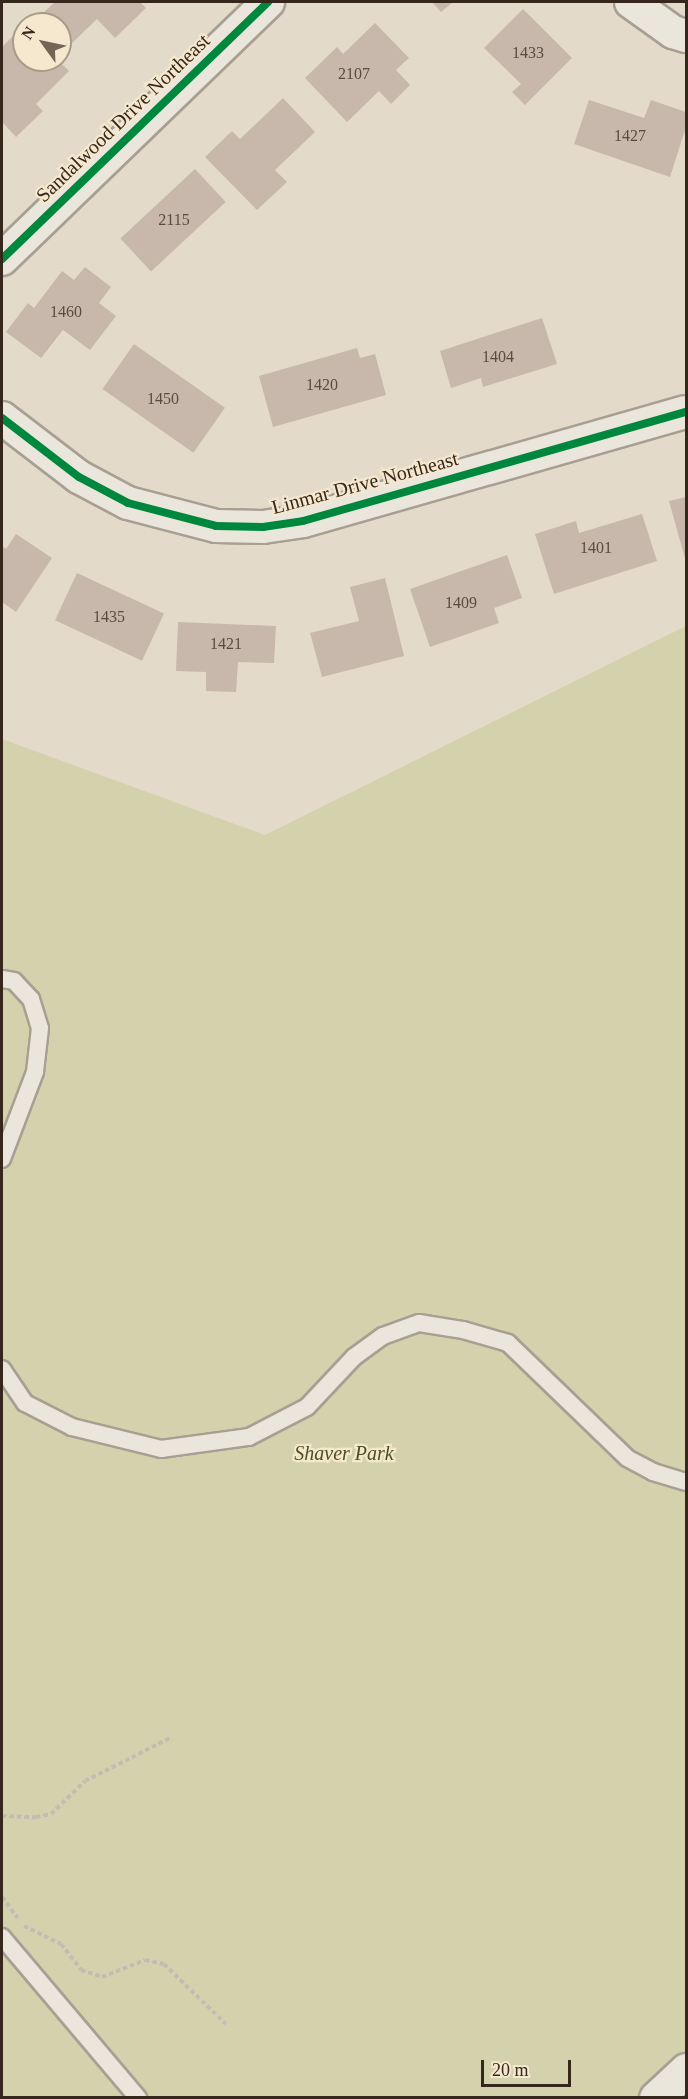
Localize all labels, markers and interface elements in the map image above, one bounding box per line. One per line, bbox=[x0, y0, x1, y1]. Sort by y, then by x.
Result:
north arrow bbox=[12, 12, 72, 72]
text: N bbox=[18, 24, 38, 42]
street label: Sandalwood Drive Northeast bbox=[31, 29, 215, 207]
house number: 1433 bbox=[512, 43, 544, 63]
house number: 2107 bbox=[338, 64, 370, 84]
house number: 1427 bbox=[614, 126, 646, 146]
house number: 2115 bbox=[158, 210, 190, 230]
house number: 1460 bbox=[50, 302, 82, 322]
house number: 1404 bbox=[482, 347, 514, 367]
house number: 1420 bbox=[306, 375, 338, 395]
house number: 1450 bbox=[147, 389, 179, 409]
street label: Linmar Drive Northeast bbox=[269, 447, 461, 519]
house number: 1401 bbox=[580, 538, 612, 558]
house number: 1409 bbox=[445, 593, 477, 613]
house number: 1435 bbox=[93, 607, 125, 627]
house number: 1421 bbox=[210, 634, 242, 654]
park label: Shaver Park bbox=[294, 1441, 394, 1465]
scale bar bbox=[484, 2048, 574, 2086]
text: 20 m bbox=[492, 2060, 529, 2080]

